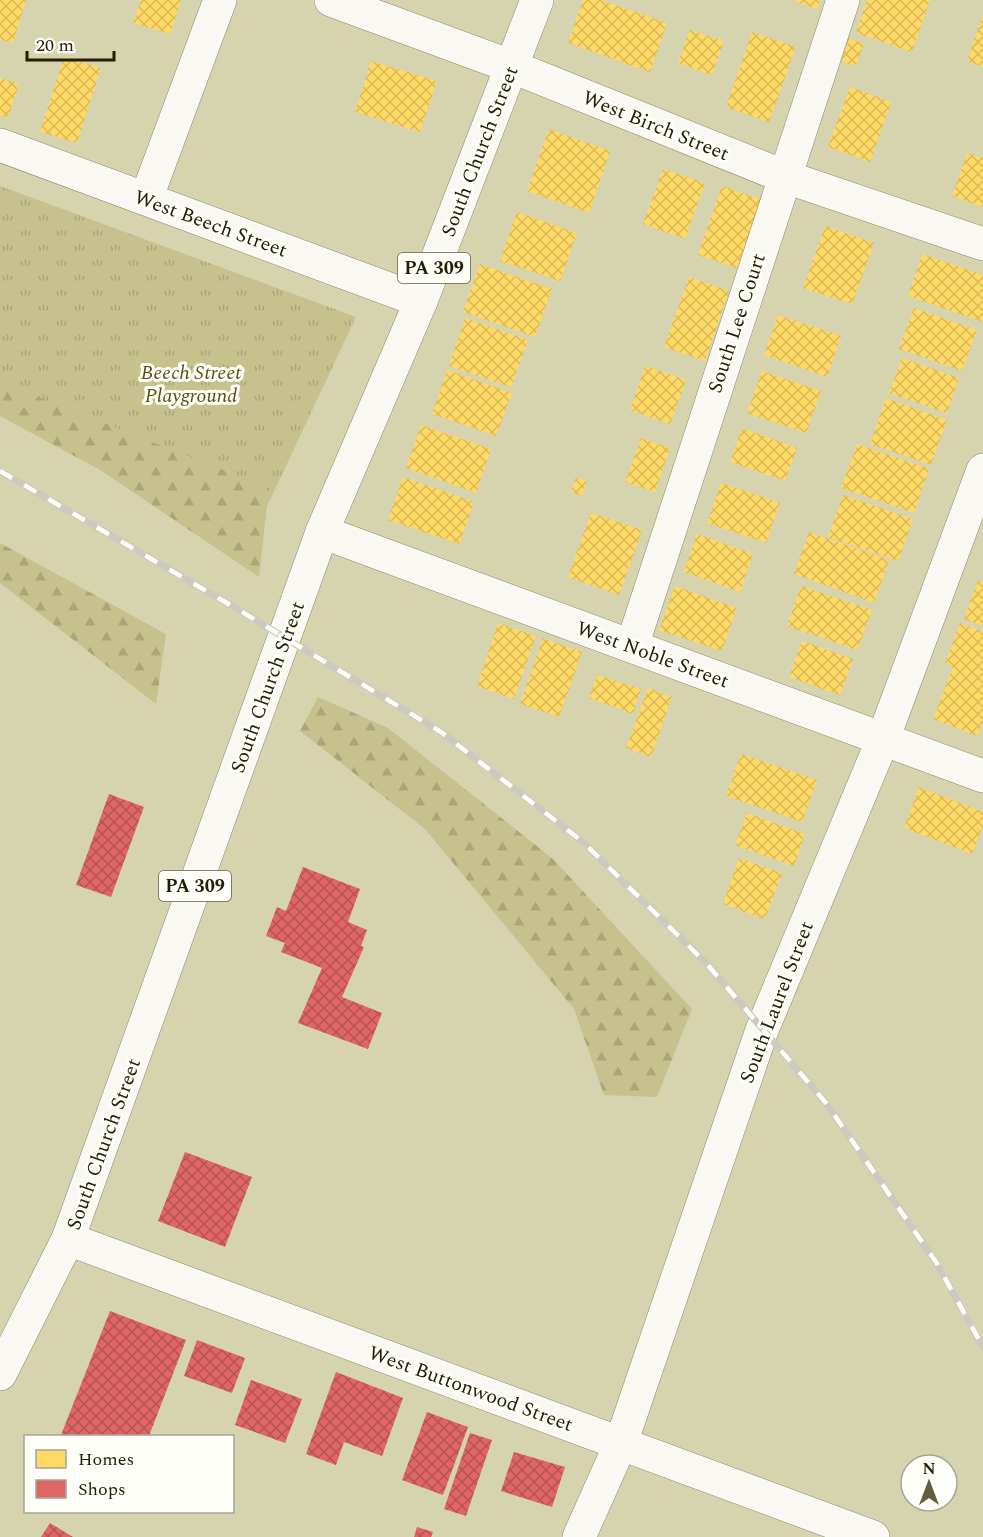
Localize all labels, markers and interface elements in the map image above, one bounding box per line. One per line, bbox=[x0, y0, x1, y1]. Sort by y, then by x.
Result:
scale bar bbox=[27, 24, 114, 62]
text: 20 m bbox=[36, 32, 74, 59]
street label: South Church Street bbox=[434, 62, 526, 241]
street label: West Birch Street bbox=[578, 83, 733, 169]
street label: West Beech Street bbox=[130, 182, 291, 266]
street label: South Lee Court bbox=[700, 250, 774, 397]
road number: PA 309 bbox=[398, 253, 470, 283]
park label: Beech Street Playground bbox=[141, 358, 242, 411]
street label: South Church Street bbox=[223, 597, 313, 777]
street label: West Noble Street bbox=[572, 613, 733, 696]
road number: PA 309 bbox=[159, 871, 231, 901]
street label: South Laurel Street bbox=[732, 917, 822, 1088]
street label: South Church Street bbox=[59, 1054, 149, 1234]
street label: West Buttonwood Street bbox=[364, 1338, 577, 1440]
legend bbox=[24, 1435, 234, 1513]
text: Homes bbox=[78, 1446, 134, 1473]
north arrow bbox=[899, 1453, 959, 1513]
text: N bbox=[922, 1457, 936, 1481]
text: Shops bbox=[78, 1476, 126, 1503]

